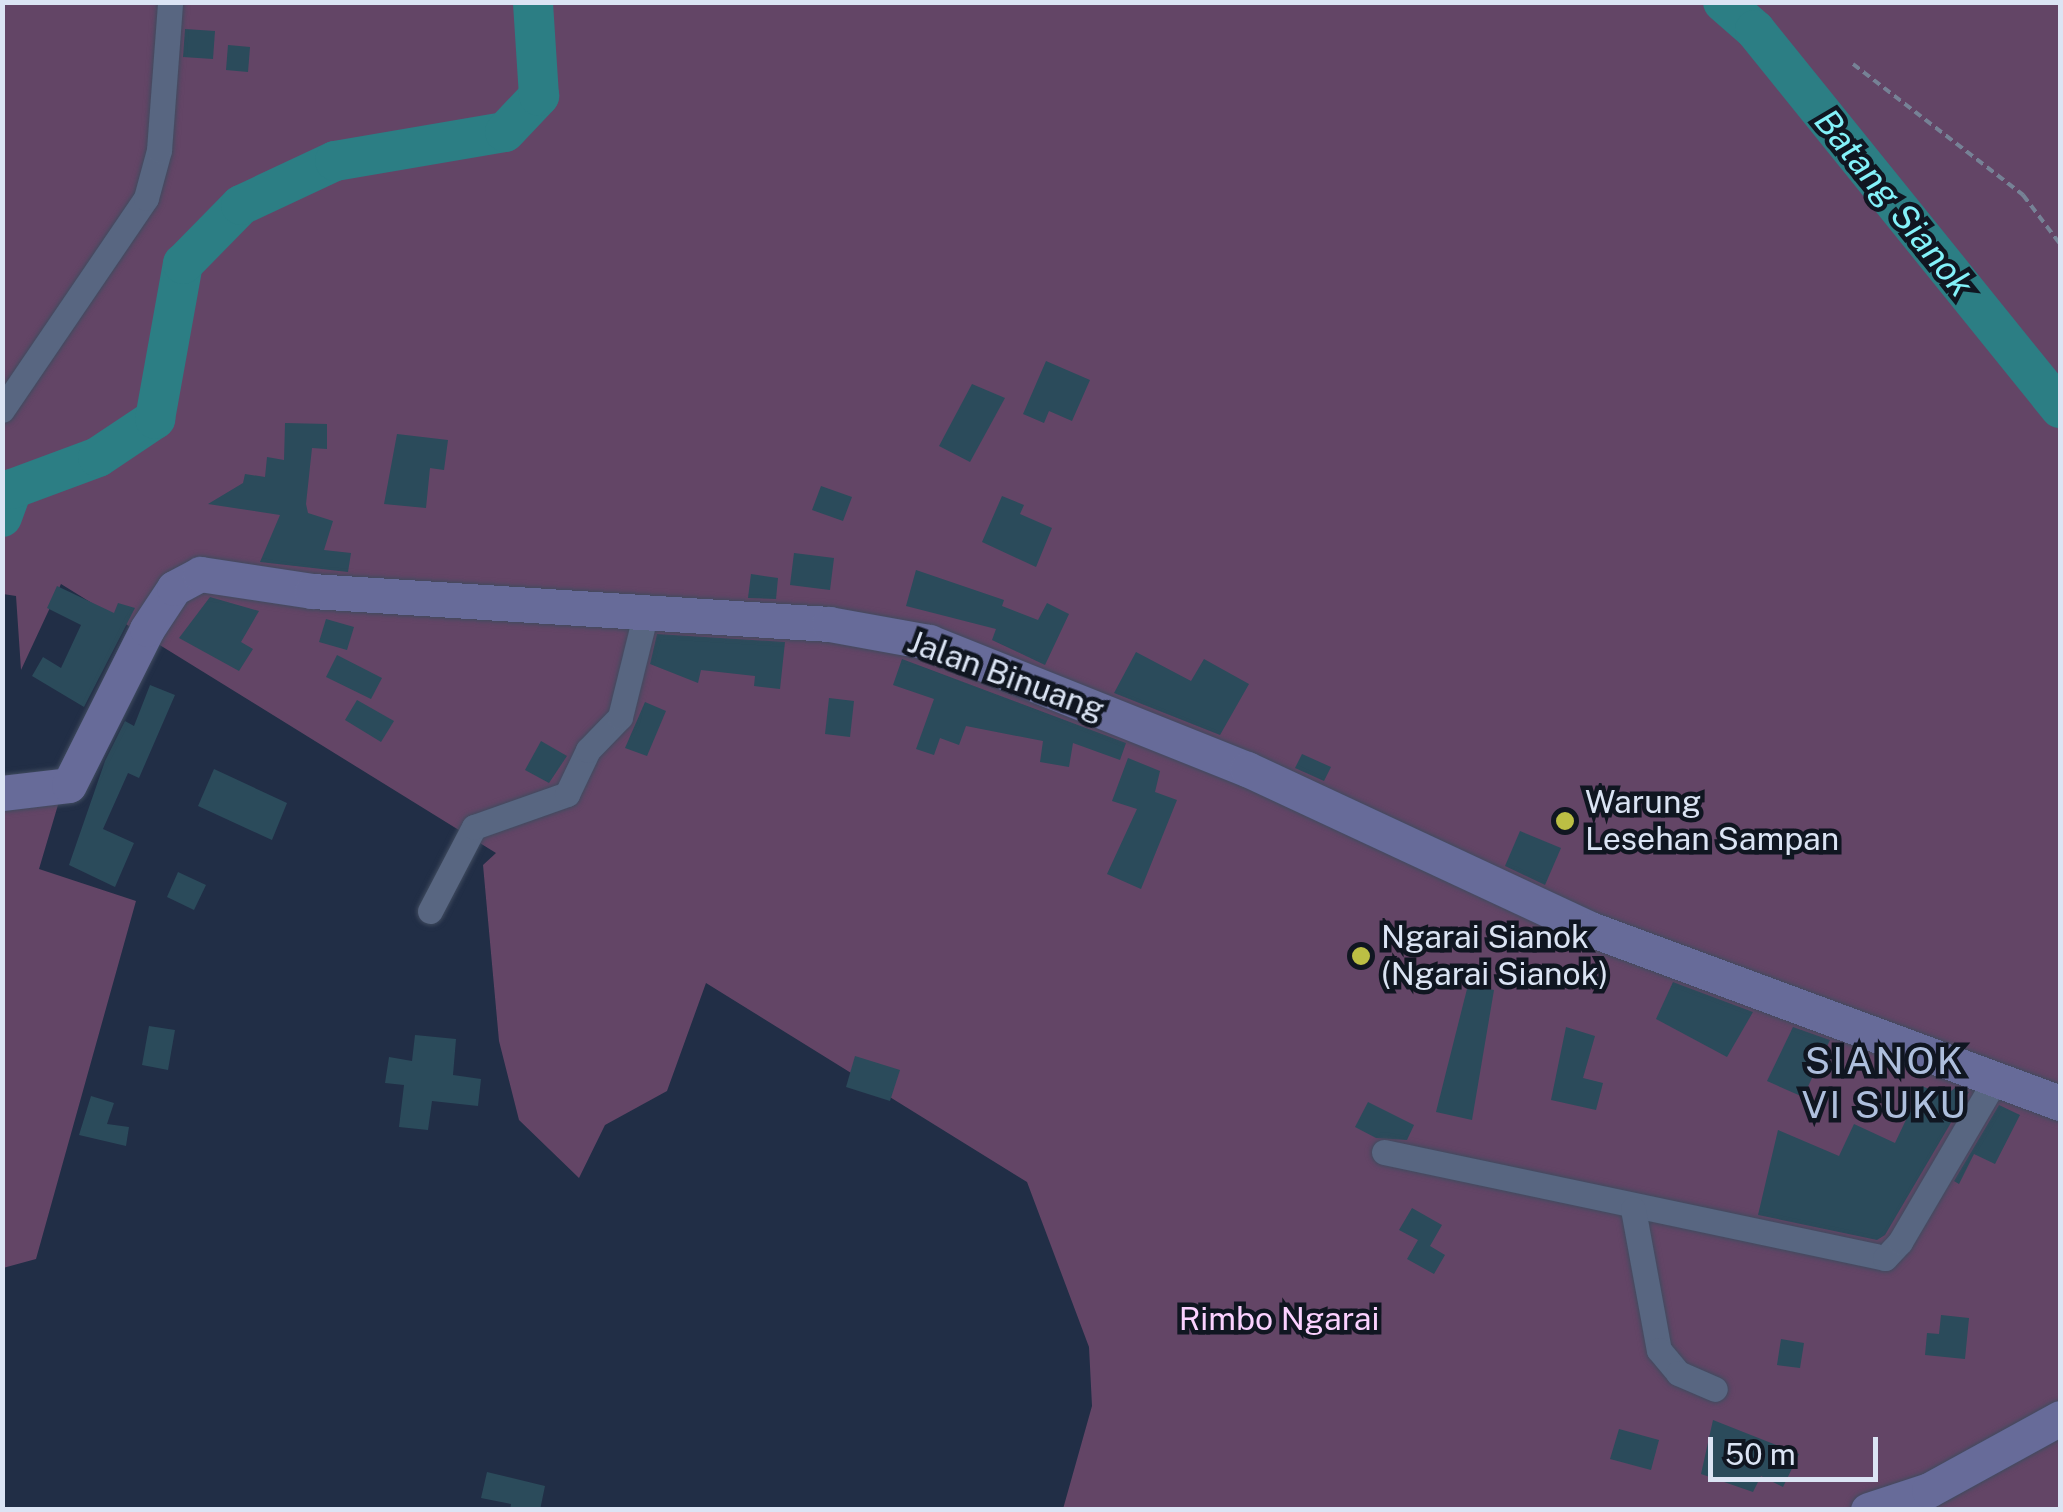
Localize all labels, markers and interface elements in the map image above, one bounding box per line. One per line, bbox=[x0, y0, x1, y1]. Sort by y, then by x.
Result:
water label: Batang Sianok bbox=[1806, 101, 1982, 305]
street label: Jalan Binuang bbox=[903, 623, 1109, 729]
place label: Warung Lesehan Sampan bbox=[1585, 784, 1839, 859]
marker: Warung Lesehan Sampan bbox=[1554, 810, 1576, 832]
place label: Ngarai Sianok (Ngarai Sianok) bbox=[1381, 919, 1608, 994]
marker: Ngarai Sianok (Ngarai Sianok) bbox=[1350, 945, 1372, 967]
district label: SIANOK VI SUKU bbox=[1802, 1038, 1968, 1128]
park label: Rimbo Ngarai bbox=[1179, 1300, 1379, 1338]
scale bar bbox=[1713, 1417, 1883, 1479]
text: 50 m bbox=[1725, 1436, 1796, 1472]

